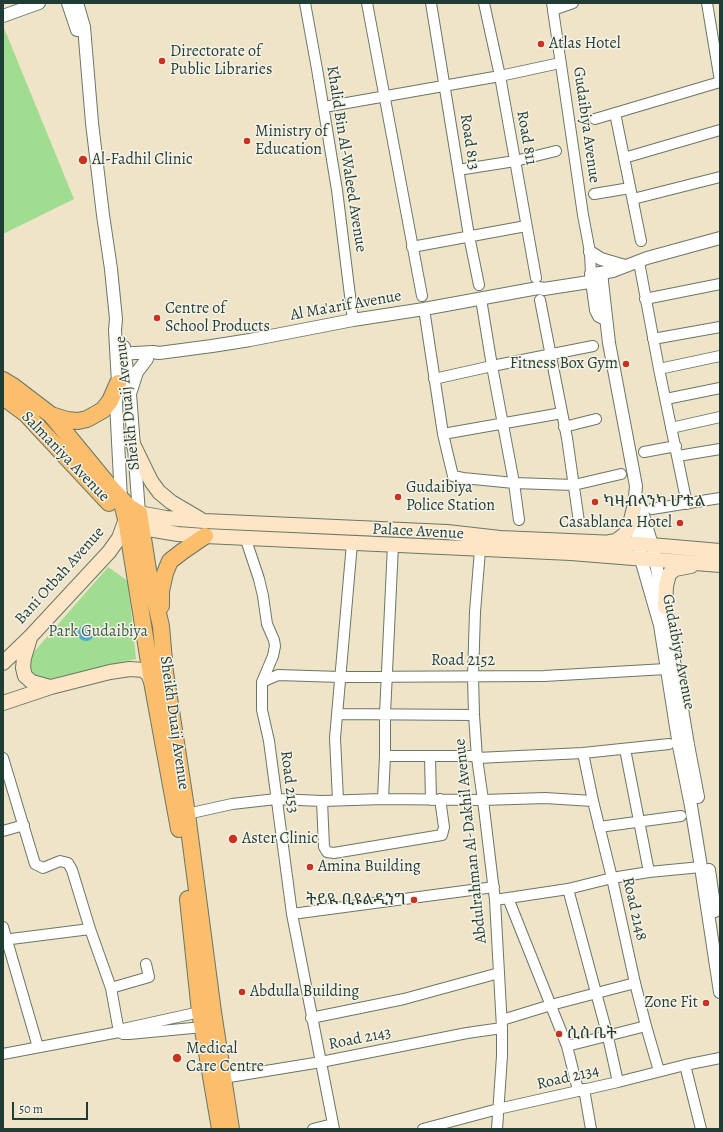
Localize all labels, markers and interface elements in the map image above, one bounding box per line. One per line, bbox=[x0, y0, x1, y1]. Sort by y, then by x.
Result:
place label: Atlas Hotel bbox=[549, 34, 621, 54]
marker: Atlas Hotel bbox=[536, 39, 546, 49]
place label: Directorate of Public Libraries bbox=[170, 42, 272, 80]
marker: Directorate of Public Libraries bbox=[157, 56, 167, 66]
street label: Khalid Bin Al-Waleed Avenue bbox=[322, 64, 370, 254]
street label: Gudaibiya Avenue bbox=[568, 66, 604, 184]
street label: Road 811 bbox=[512, 109, 540, 167]
street label: Road 813 bbox=[455, 113, 483, 171]
place label: Ministry of Education bbox=[255, 122, 328, 160]
marker: Ministry of Education bbox=[242, 136, 252, 146]
place label: Al-Fadhil Clinic bbox=[92, 150, 193, 170]
marker: Al-Fadhil Clinic bbox=[77, 154, 89, 166]
street label: Al Ma'arif Avenue bbox=[289, 287, 403, 325]
place label: Centre of School Products bbox=[165, 299, 270, 337]
marker: Centre of School Products bbox=[152, 313, 162, 323]
street label: Sheikh Duaij Avenue bbox=[111, 335, 145, 471]
place label: Fitness Box Gym bbox=[510, 354, 618, 374]
marker: Fitness Box Gym bbox=[621, 359, 631, 369]
street label: Salmaniya Avenue bbox=[17, 408, 113, 506]
place label: Gudaibiya Police Station bbox=[406, 478, 495, 516]
marker: Gudaibiya Police Station bbox=[393, 492, 403, 502]
place label: ካዛብላንካ ሆቴል bbox=[603, 492, 706, 512]
marker: ካዛብላንካ ሆቴል bbox=[590, 497, 600, 507]
place label: Casablanca Hotel bbox=[559, 513, 672, 533]
marker: Casablanca Hotel bbox=[675, 518, 685, 528]
street label: Palace Avenue bbox=[372, 520, 464, 544]
street label: Bani Otbah Avenue bbox=[11, 523, 109, 629]
street label: Gudaibiya Avenue bbox=[657, 593, 699, 711]
park label: Park Gudaibiya bbox=[48, 622, 148, 642]
street label: Road 2152 bbox=[431, 651, 495, 671]
street label: Sheikh Duaij Avenue bbox=[155, 655, 193, 791]
street label: Abdulrahman Al-Dakhil Avenue bbox=[451, 738, 491, 944]
street label: Road 2153 bbox=[276, 750, 302, 814]
place label: Aster Clinic bbox=[242, 829, 318, 849]
marker: Aster Clinic bbox=[227, 833, 239, 845]
place label: Amina Building bbox=[318, 857, 421, 877]
marker: Amina Building bbox=[305, 862, 315, 872]
street label: Road 2148 bbox=[617, 875, 651, 943]
place label: ትይዪ ቢዩልዲንግ bbox=[306, 890, 406, 910]
marker: ትይዪ ቢዩልዲንግ bbox=[409, 895, 419, 905]
place label: Abdulla Building bbox=[250, 982, 359, 1002]
marker: Abdulla Building bbox=[237, 987, 247, 997]
place label: Zone Fit bbox=[644, 993, 698, 1013]
marker: Zone Fit bbox=[701, 998, 711, 1008]
street label: Road 2143 bbox=[327, 1024, 393, 1054]
place label: ሲስ ቤት bbox=[567, 1024, 617, 1044]
marker: ሲስ ቤት bbox=[554, 1029, 564, 1039]
place label: Medical Care Centre bbox=[186, 1039, 264, 1077]
marker: Medical Care Centre bbox=[171, 1052, 183, 1064]
street label: Road 2134 bbox=[535, 1062, 601, 1094]
scale bar bbox=[14, 1094, 90, 1120]
text: 50 m bbox=[19, 1101, 43, 1117]

